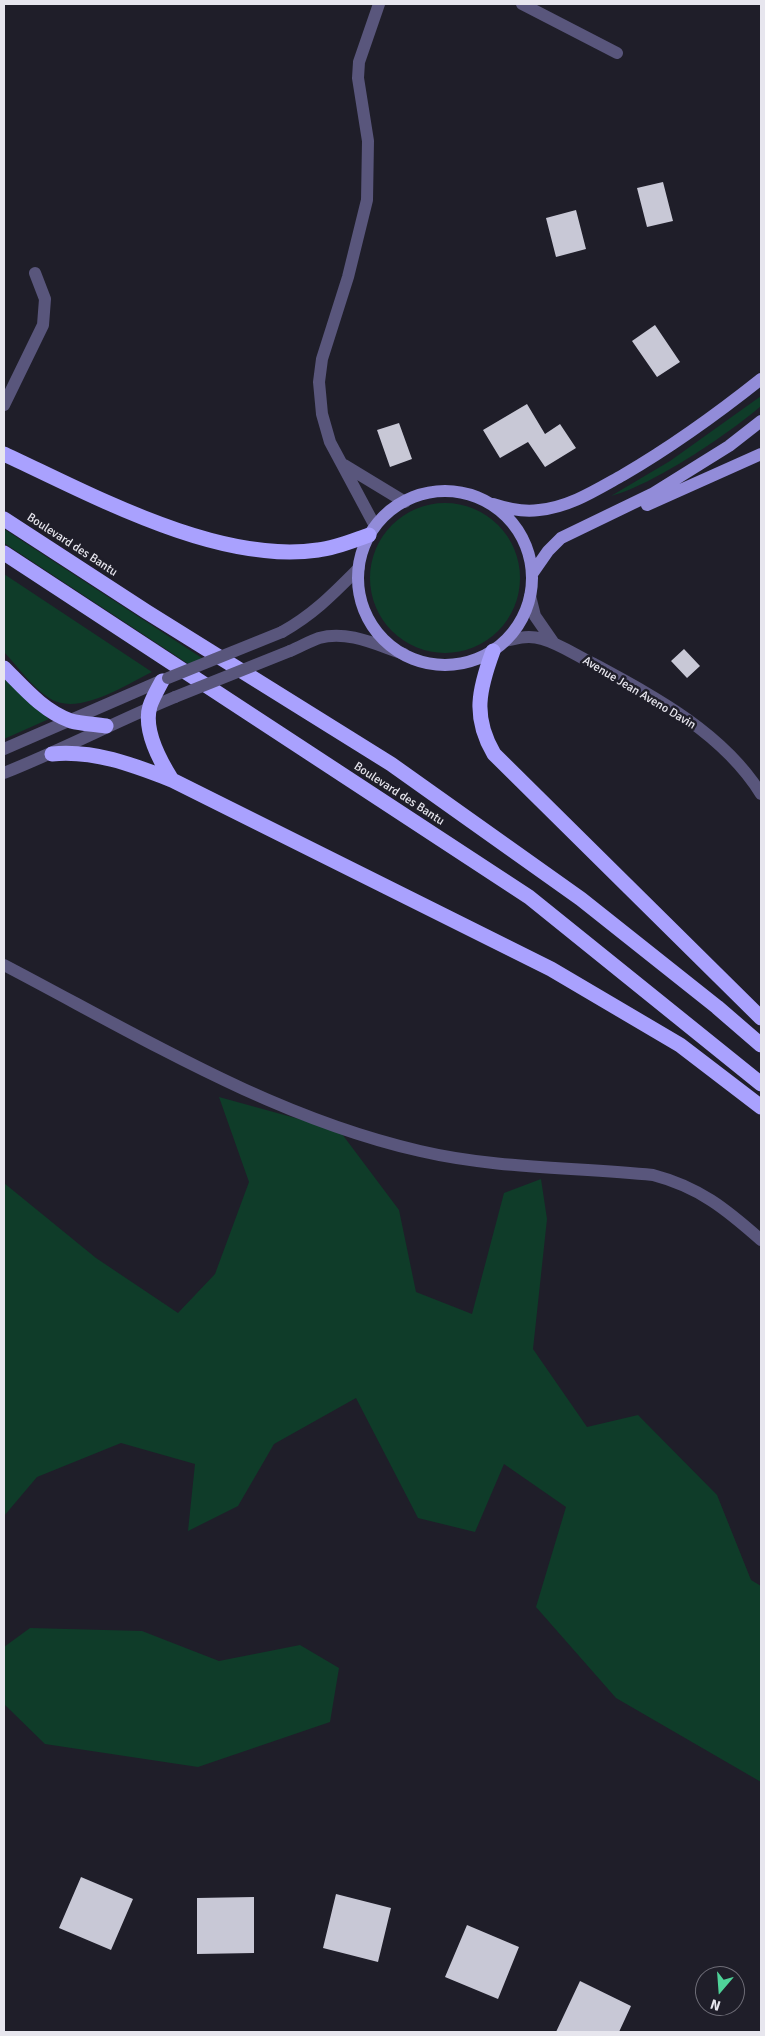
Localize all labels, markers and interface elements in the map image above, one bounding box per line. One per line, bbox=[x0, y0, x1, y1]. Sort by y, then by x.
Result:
street label: Boulevard des Bantu bbox=[24, 510, 120, 580]
street label: Avenue Jean Aveno Davin bbox=[580, 654, 698, 732]
street label: Boulevard des Bantu bbox=[351, 759, 447, 829]
north arrow bbox=[695, 1966, 745, 2016]
text: N bbox=[708, 1995, 723, 2014]

